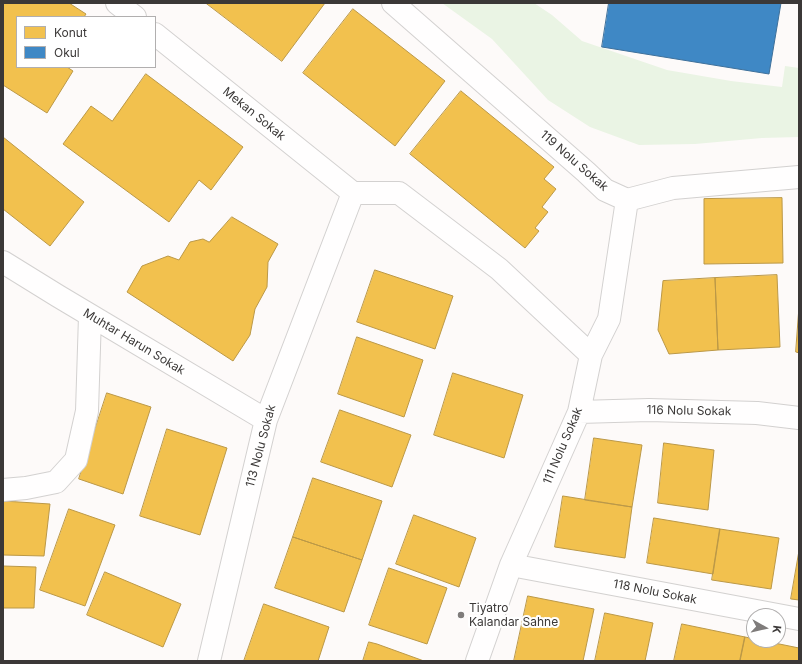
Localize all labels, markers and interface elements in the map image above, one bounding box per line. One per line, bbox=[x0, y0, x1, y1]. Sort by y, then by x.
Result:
legend bbox=[16, 16, 156, 68]
text: Konut bbox=[54, 25, 87, 40]
text: Okul bbox=[54, 45, 80, 60]
street label: Mekan Sokak bbox=[220, 84, 288, 144]
street label: 119 Nolu Sokak bbox=[537, 128, 611, 194]
street label: Muhtar Harun Sokak bbox=[80, 306, 188, 378]
street label: 113 Nolu Sokak bbox=[243, 403, 279, 489]
street label: 116 Nolu Sokak bbox=[646, 403, 732, 419]
street label: 111 Nolu Sokak bbox=[540, 405, 586, 487]
street label: 118 Nolu Sokak bbox=[612, 577, 698, 607]
place label: Tiyatro Kalandar Sahne bbox=[469, 601, 558, 629]
north arrow bbox=[746, 608, 786, 648]
marker: Tiyatro Kalandar Sahne bbox=[456, 610, 466, 620]
text: K bbox=[769, 625, 784, 634]

